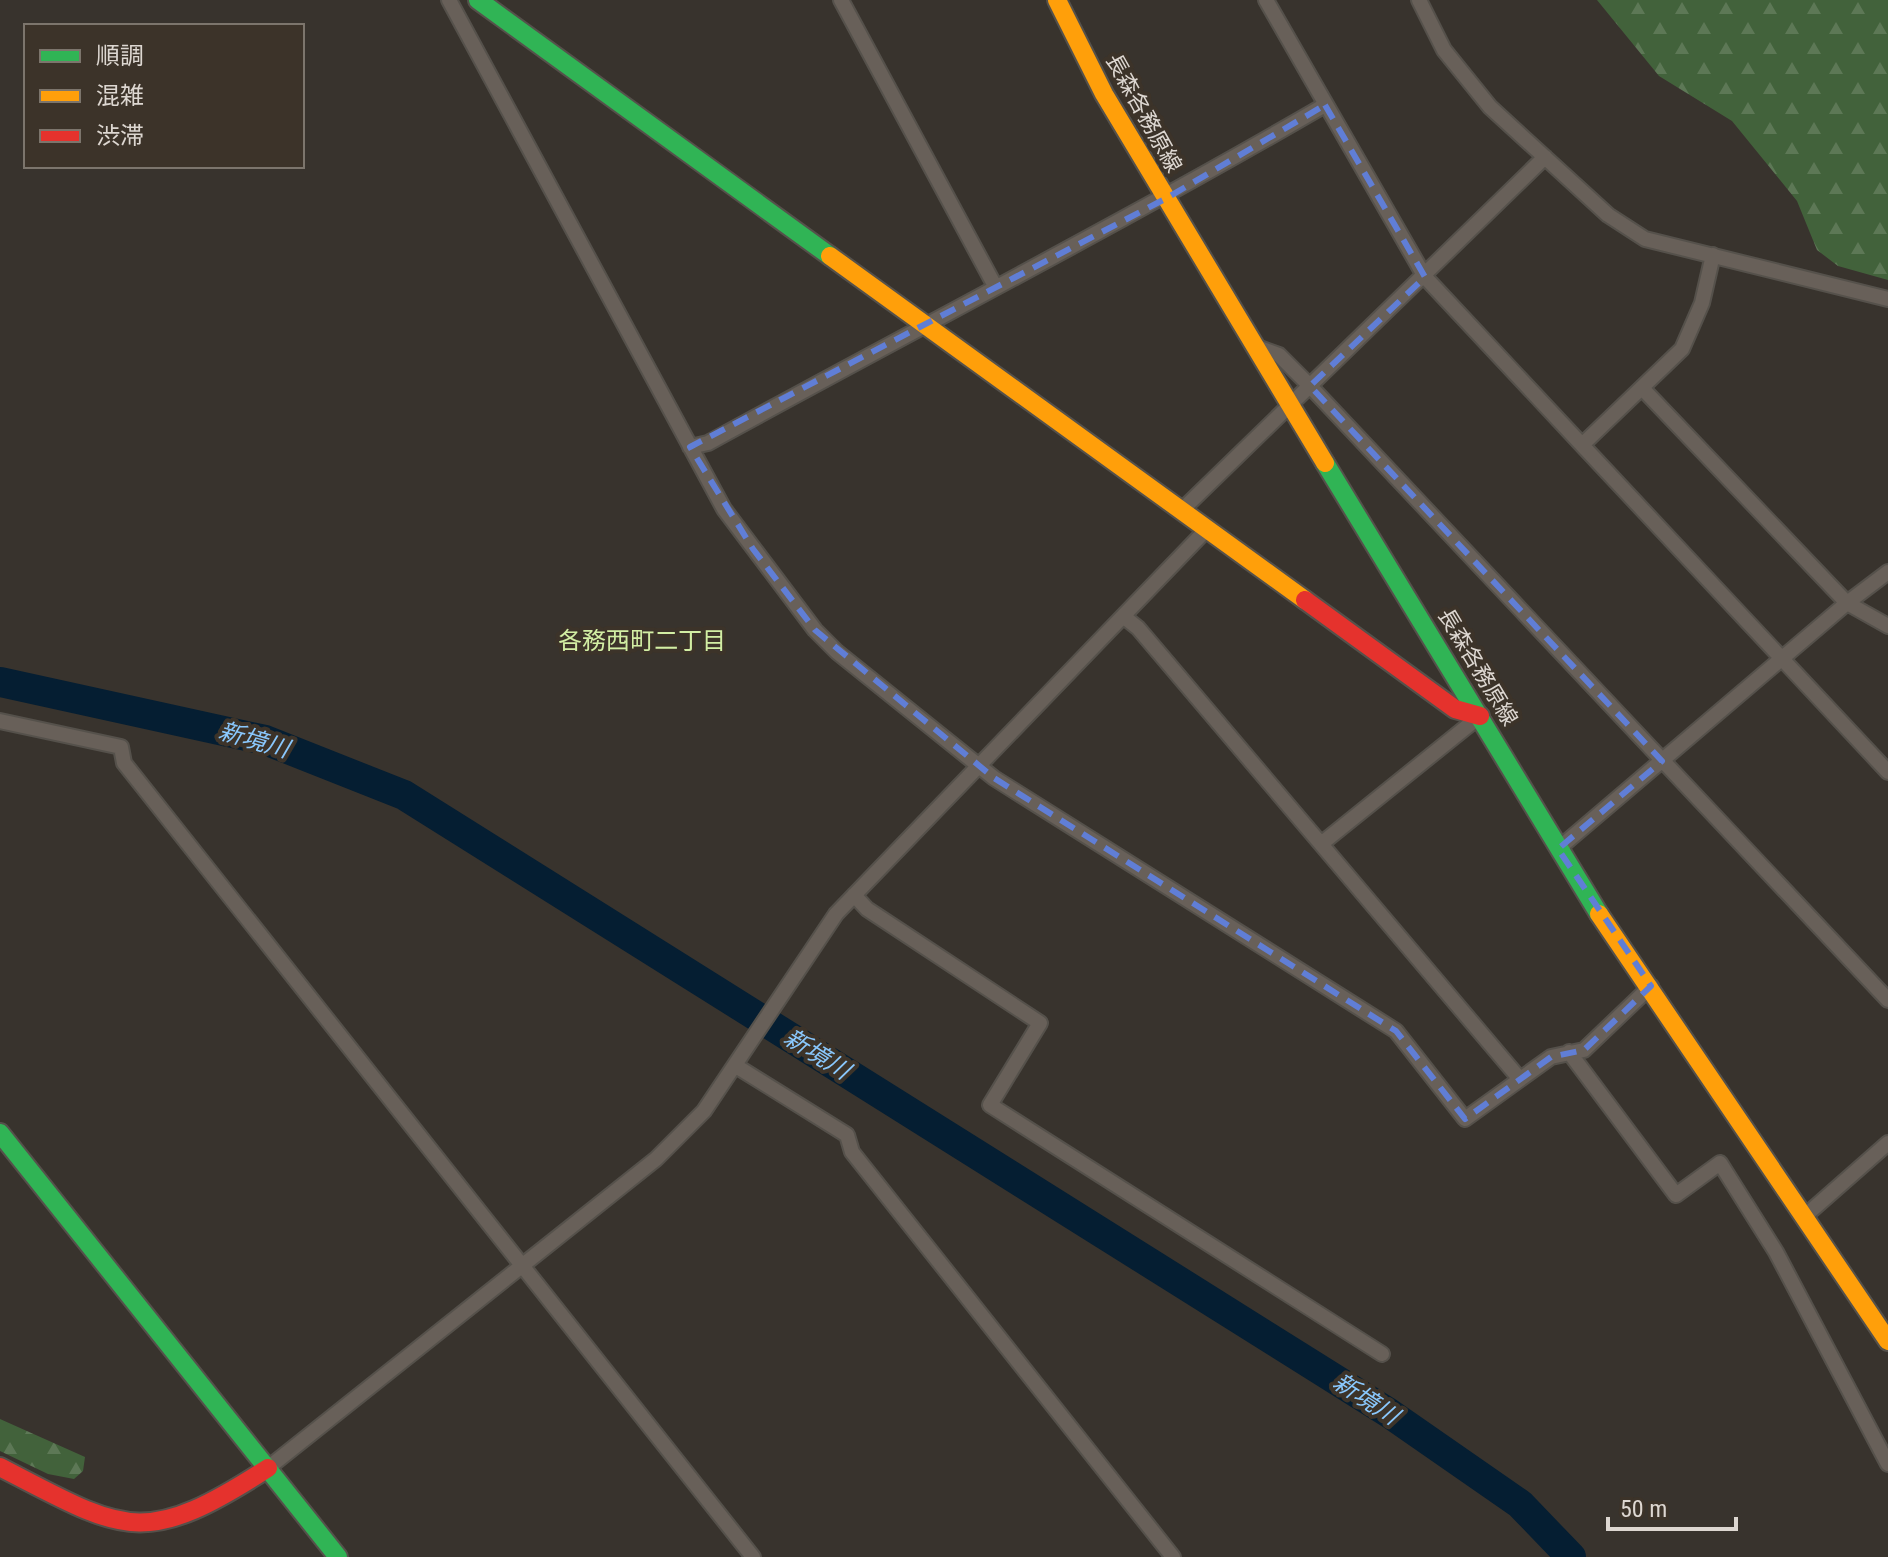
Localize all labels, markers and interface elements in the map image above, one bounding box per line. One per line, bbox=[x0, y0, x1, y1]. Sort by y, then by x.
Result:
legend bbox=[24, 24, 304, 168]
text: 順調 bbox=[96, 42, 144, 70]
street label: 長森各務原線 bbox=[1101, 49, 1187, 177]
text: 混雑 bbox=[96, 82, 144, 110]
text: 渋滞 bbox=[96, 122, 144, 150]
street label: 長森各務原線 bbox=[1433, 604, 1523, 730]
district label: 各務西町二丁目 bbox=[558, 627, 726, 655]
water label: 新境川 bbox=[216, 717, 295, 764]
water label: 新境川 bbox=[779, 1023, 857, 1087]
water label: 新境川 bbox=[1328, 1368, 1406, 1432]
scale bar bbox=[1608, 1481, 1736, 1531]
text: 50 m bbox=[1620, 1495, 1667, 1523]

